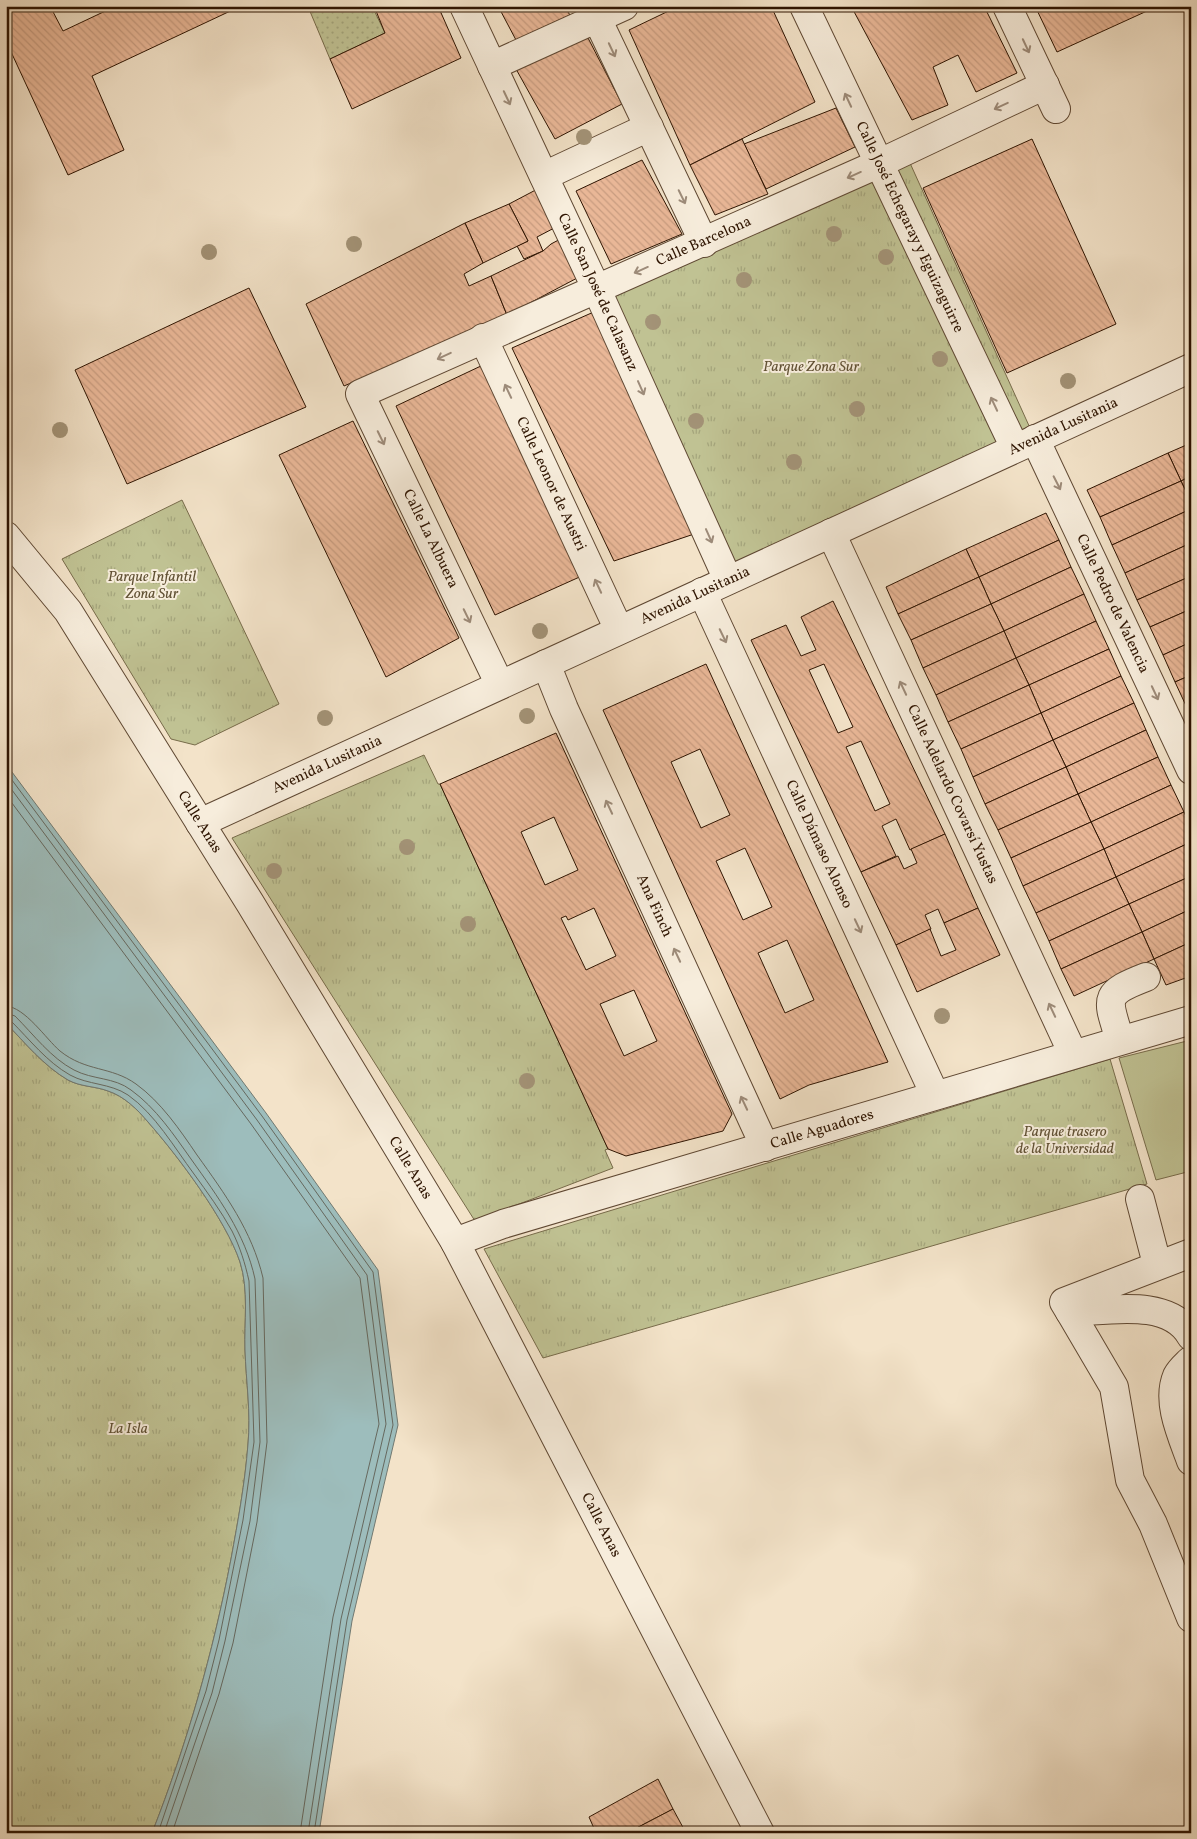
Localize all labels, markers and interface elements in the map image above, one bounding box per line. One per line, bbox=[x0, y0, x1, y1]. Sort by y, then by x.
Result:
one-way arrow bbox=[1021, 38, 1031, 53]
one-way arrow bbox=[608, 42, 618, 57]
one-way arrow bbox=[503, 90, 512, 105]
one-way arrow bbox=[843, 93, 852, 108]
one-way arrow bbox=[994, 102, 1009, 111]
street label: Calle José Echegaray y Eguizaguirre bbox=[850, 118, 969, 336]
one-way arrow bbox=[847, 171, 862, 181]
one-way arrow bbox=[678, 189, 687, 204]
street label: Calle San José de Calasanz bbox=[552, 210, 643, 375]
street label: Calle Barcelona bbox=[653, 211, 755, 272]
one-way arrow bbox=[634, 265, 649, 275]
one-way arrow bbox=[437, 351, 452, 361]
park label: Parque Zona Sur bbox=[763, 357, 859, 378]
one-way arrow bbox=[637, 380, 647, 395]
one-way arrow bbox=[503, 384, 512, 399]
street label: Avenida Lusitania bbox=[1005, 392, 1122, 461]
one-way arrow bbox=[989, 397, 999, 412]
street label: Calle Leonor de Austri bbox=[511, 413, 591, 555]
one-way arrow bbox=[377, 430, 387, 445]
one-way arrow bbox=[1052, 475, 1062, 490]
street label: Calle La Albuera bbox=[397, 486, 463, 592]
one-way arrow bbox=[704, 528, 714, 543]
street label: Calle Pedro de Valencia bbox=[1071, 531, 1154, 677]
street label: Avenida Lusitania bbox=[637, 561, 754, 630]
park label: Parque Infantil Zona Sur bbox=[108, 567, 197, 605]
one-way arrow bbox=[593, 579, 603, 594]
one-way arrow bbox=[463, 608, 472, 623]
one-way arrow bbox=[719, 628, 728, 643]
one-way arrow bbox=[898, 681, 907, 696]
one-way arrow bbox=[1151, 686, 1161, 701]
street label: Calle Adelardo Covarsí Yustas bbox=[902, 701, 1003, 887]
street label: Avenida Lusitania bbox=[269, 730, 385, 799]
street label: Calle Dámaso Alonso bbox=[780, 777, 858, 912]
street label: Calle Anas bbox=[172, 787, 227, 857]
one-way arrow bbox=[604, 800, 613, 815]
street label: Ana Finch bbox=[631, 871, 678, 941]
one-way arrow bbox=[854, 918, 864, 933]
one-way arrow bbox=[671, 948, 681, 963]
one-way arrow bbox=[1047, 1003, 1056, 1018]
one-way arrow bbox=[739, 1095, 749, 1110]
street label: Calle Aguadores bbox=[768, 1104, 876, 1155]
park label: Parque trasero de la Universidad bbox=[1016, 1122, 1114, 1160]
street label: Calle Anas bbox=[383, 1133, 437, 1203]
park label: La Isla bbox=[108, 1419, 148, 1440]
street label: Calle Anas bbox=[576, 1489, 626, 1561]

